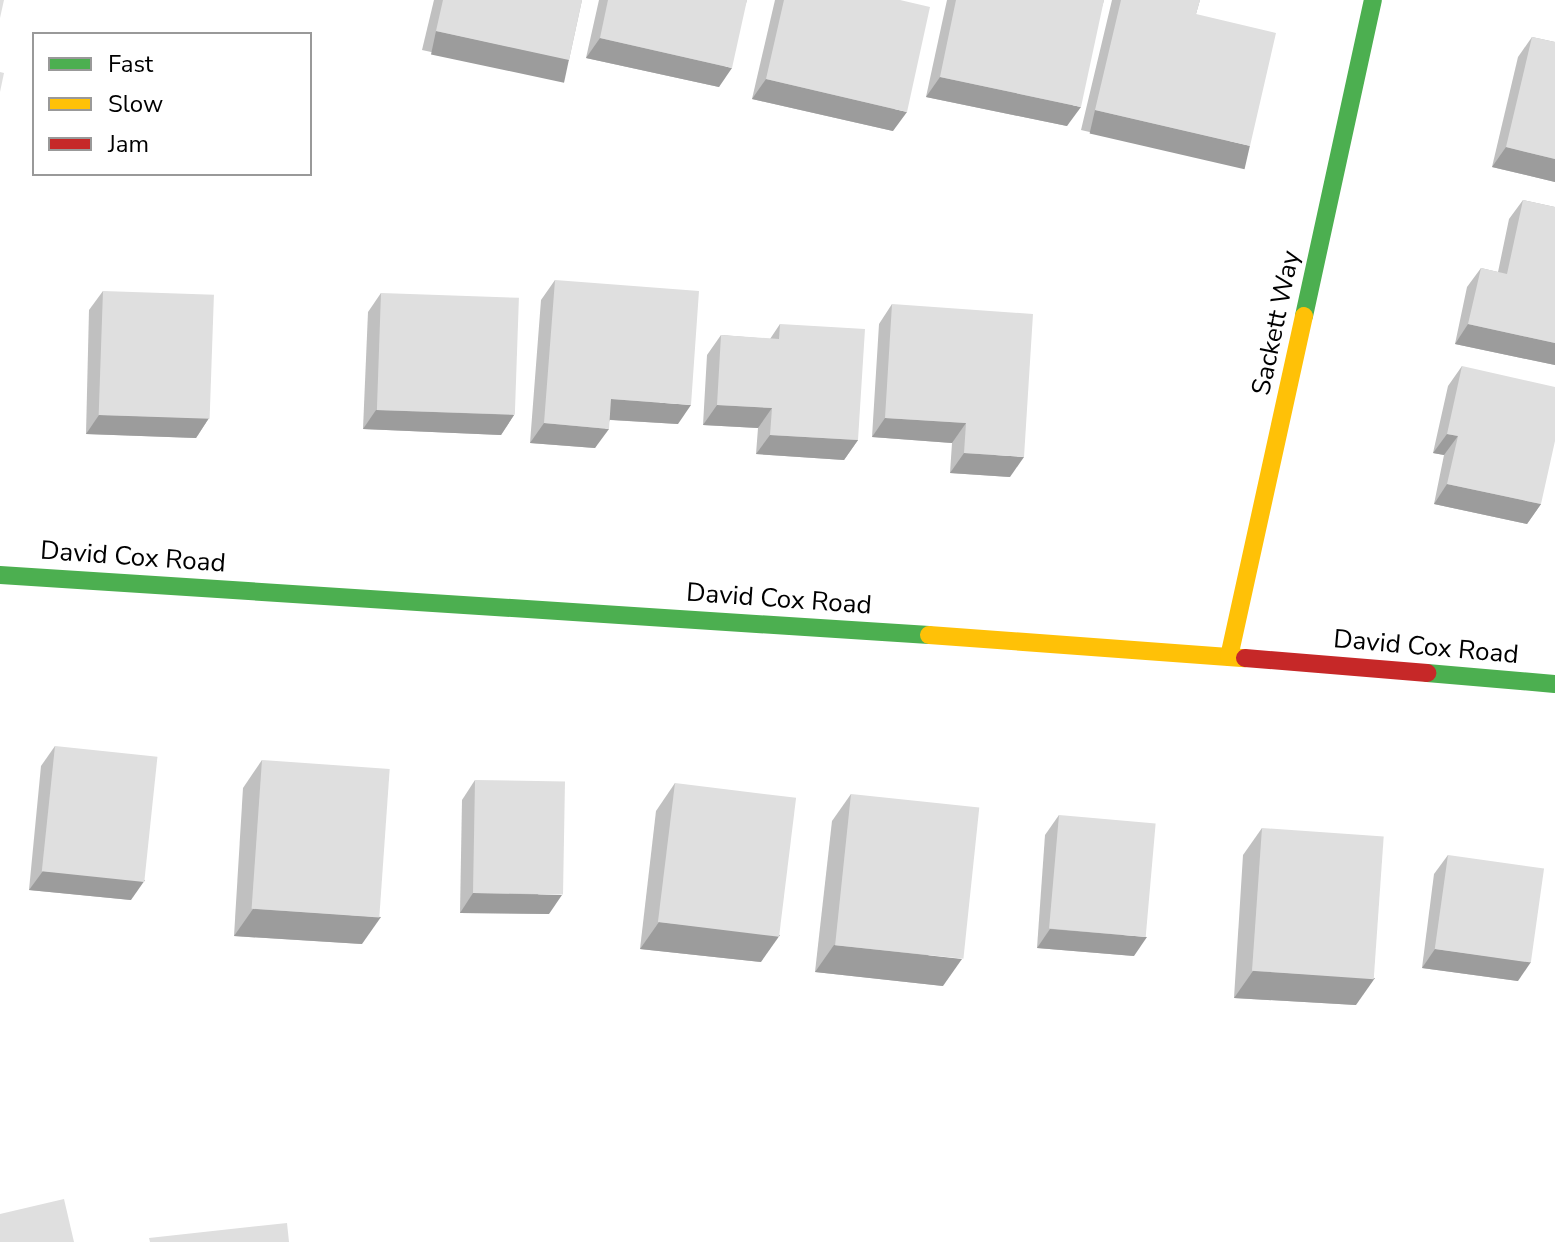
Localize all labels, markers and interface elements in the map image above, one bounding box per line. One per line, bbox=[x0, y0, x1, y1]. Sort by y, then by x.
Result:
legend bbox=[32, 32, 312, 176]
text: Fast bbox=[108, 48, 153, 80]
text: Slow bbox=[108, 88, 163, 120]
text: Jam bbox=[108, 128, 149, 160]
street label: Sackett Way bbox=[1245, 248, 1307, 398]
street label: David Cox Road bbox=[39, 535, 227, 579]
street label: David Cox Road bbox=[685, 577, 873, 621]
street label: David Cox Road bbox=[1332, 623, 1520, 671]

